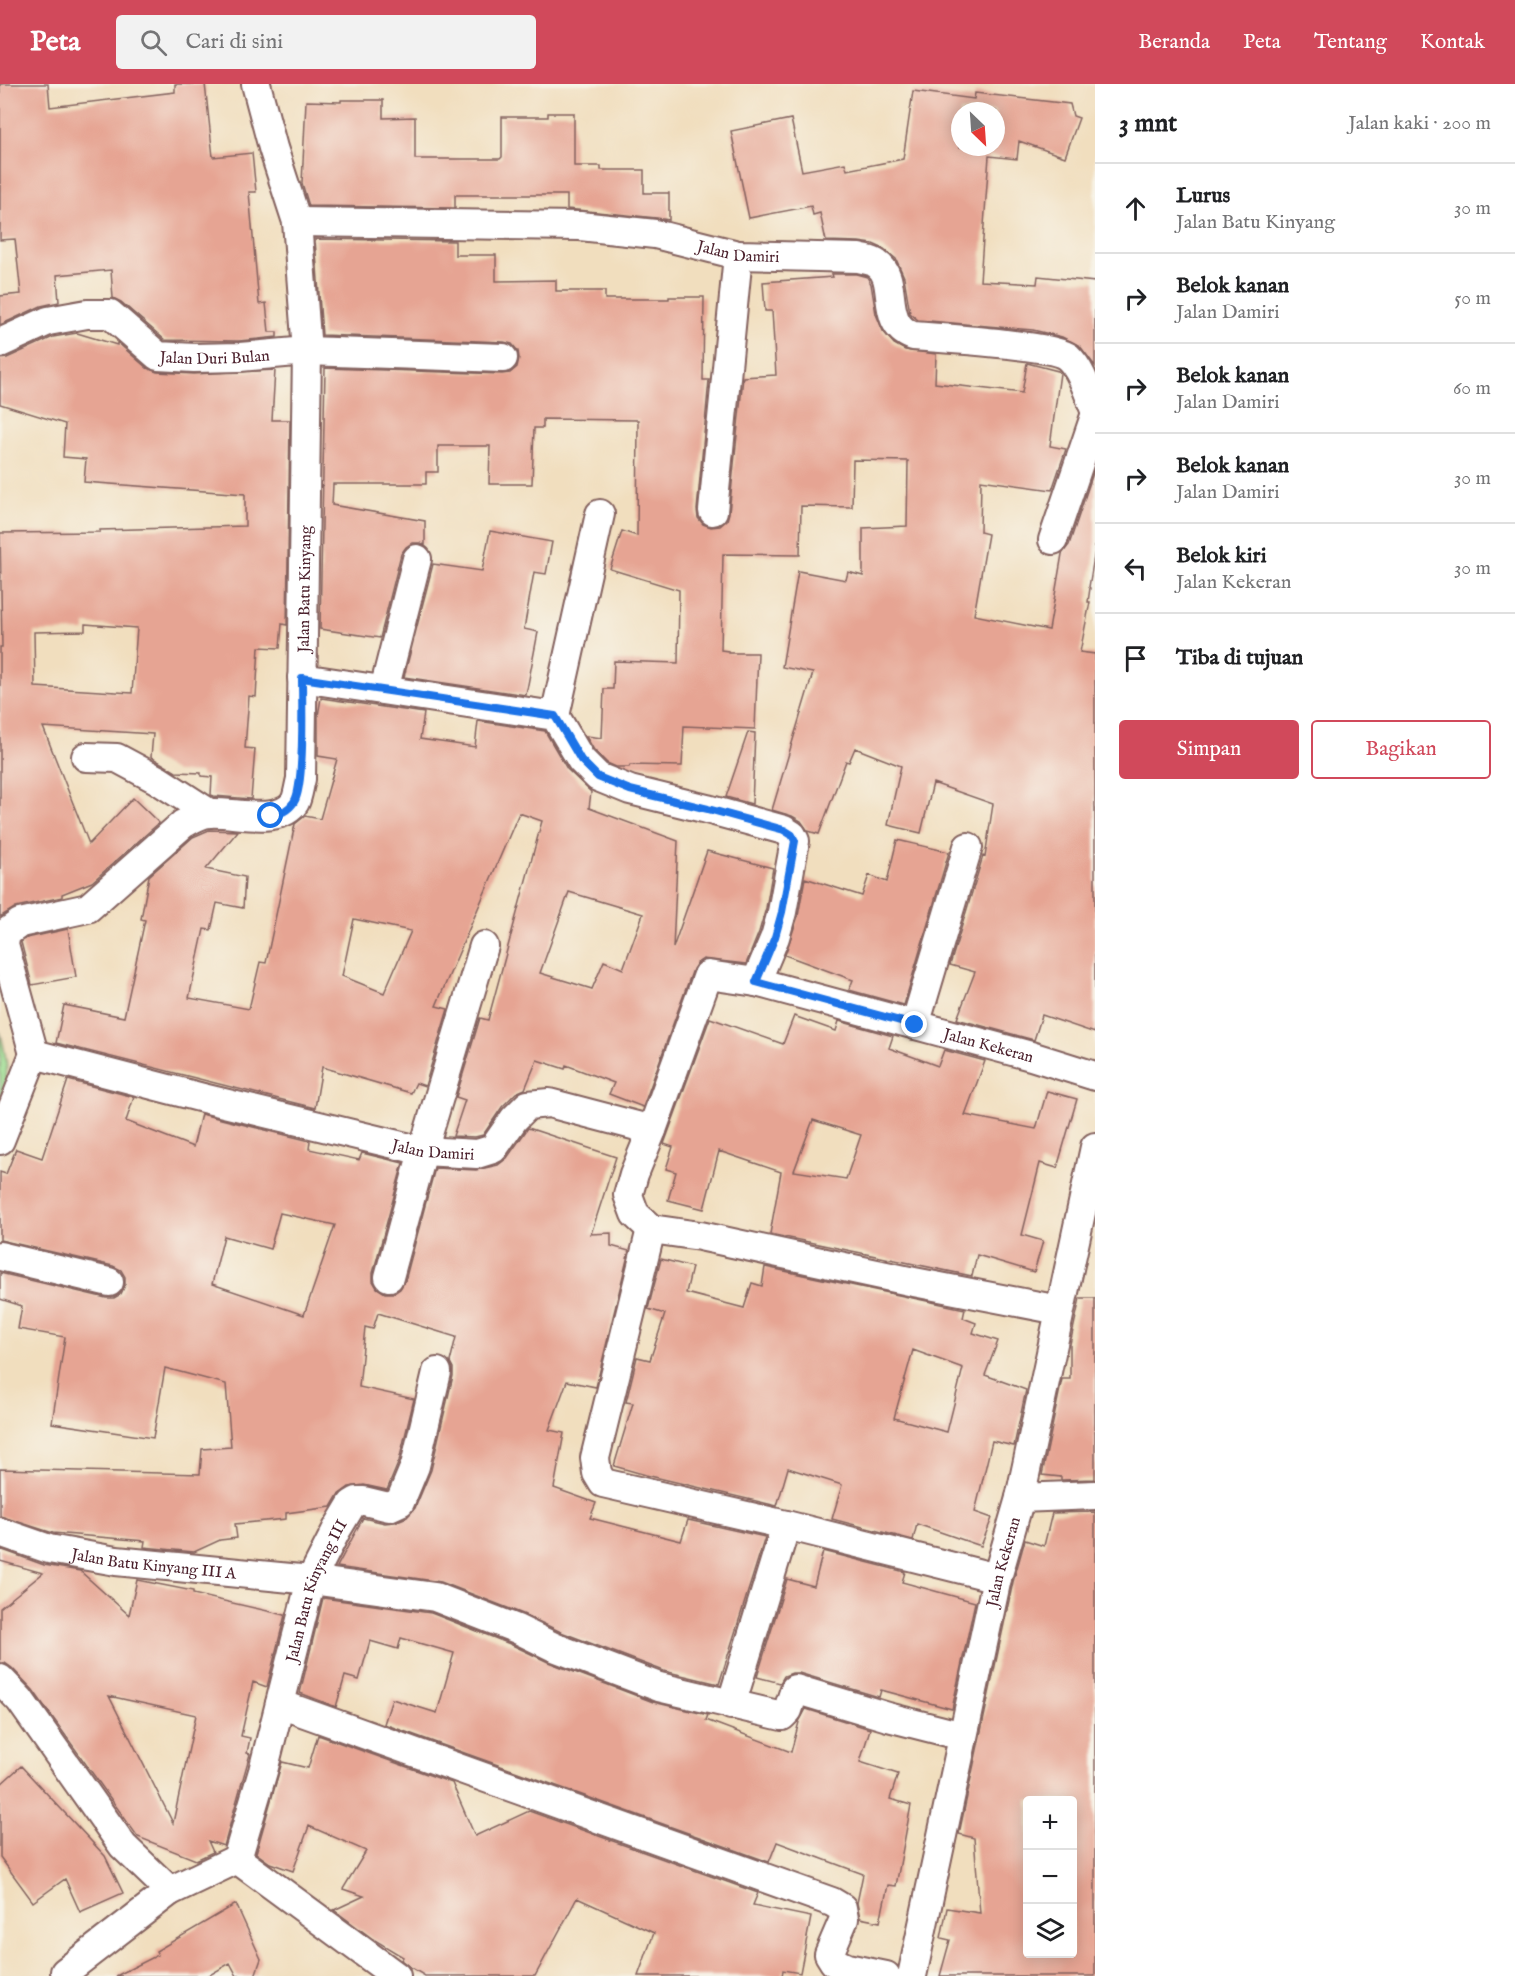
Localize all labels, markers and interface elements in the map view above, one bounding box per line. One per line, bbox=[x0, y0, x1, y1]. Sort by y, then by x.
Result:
search box bbox=[116, 15, 536, 69]
text: Peta bbox=[30, 25, 80, 60]
icon: search bbox=[137, 26, 170, 59]
text: Cari di sini bbox=[185, 28, 283, 56]
text: Beranda bbox=[1138, 29, 1210, 56]
text: Peta bbox=[1243, 29, 1281, 56]
text: Tentang bbox=[1314, 29, 1387, 56]
text: Kontak bbox=[1420, 29, 1485, 56]
north arrow bbox=[951, 102, 1005, 156]
text: 3 mnt bbox=[1119, 107, 1177, 140]
text: Jalan kaki · 200 m bbox=[1348, 111, 1491, 136]
text: Lurus bbox=[1176, 182, 1230, 210]
icon: ahead bbox=[1119, 192, 1152, 225]
text: 30 m bbox=[1454, 196, 1491, 221]
text: Jalan Batu Kinyang bbox=[1176, 210, 1335, 235]
street label: Jalan Damiri bbox=[693, 237, 780, 268]
text: Belok kanan bbox=[1176, 272, 1289, 300]
icon: right bbox=[1119, 282, 1152, 315]
text: 50 m bbox=[1454, 286, 1491, 311]
text: Jalan Damiri bbox=[1176, 300, 1280, 325]
street label: Jalan Duri Bulan bbox=[157, 346, 271, 370]
text: Belok kanan bbox=[1176, 362, 1289, 390]
icon: right bbox=[1119, 372, 1152, 405]
text: 60 m bbox=[1453, 376, 1491, 401]
text: Jalan Damiri bbox=[1176, 390, 1280, 415]
text: Belok kanan bbox=[1176, 452, 1289, 480]
icon: right bbox=[1119, 462, 1152, 495]
text: 30 m bbox=[1454, 466, 1491, 491]
text: Jalan Damiri bbox=[1176, 480, 1280, 505]
street label: Jalan Batu Kinyang bbox=[295, 525, 317, 655]
text: Belok kiri bbox=[1176, 542, 1267, 570]
icon: left bbox=[1119, 552, 1152, 585]
text: 30 m bbox=[1454, 556, 1491, 581]
text: Jalan Kekeran bbox=[1176, 570, 1291, 595]
icon: arrive bbox=[1119, 642, 1152, 675]
text: Tiba di tujuan bbox=[1176, 644, 1303, 672]
button: Simpan bbox=[1119, 720, 1299, 779]
button: Bagikan bbox=[1311, 720, 1491, 779]
route start bbox=[257, 802, 283, 828]
route end bbox=[901, 1011, 927, 1037]
street label: Jalan Kekeran bbox=[939, 1024, 1036, 1068]
street label: Jalan Damiri bbox=[388, 1135, 475, 1166]
street label: Jalan Kekeran bbox=[983, 1515, 1026, 1611]
street label: Jalan Batu Kinyang III bbox=[282, 1516, 352, 1667]
street label: Jalan Batu Kinyang III A bbox=[68, 1545, 238, 1585]
map controls bbox=[1023, 1796, 1077, 1958]
button: + bbox=[1023, 1796, 1077, 1850]
button: − bbox=[1023, 1850, 1077, 1904]
button: layers bbox=[1023, 1904, 1077, 1958]

